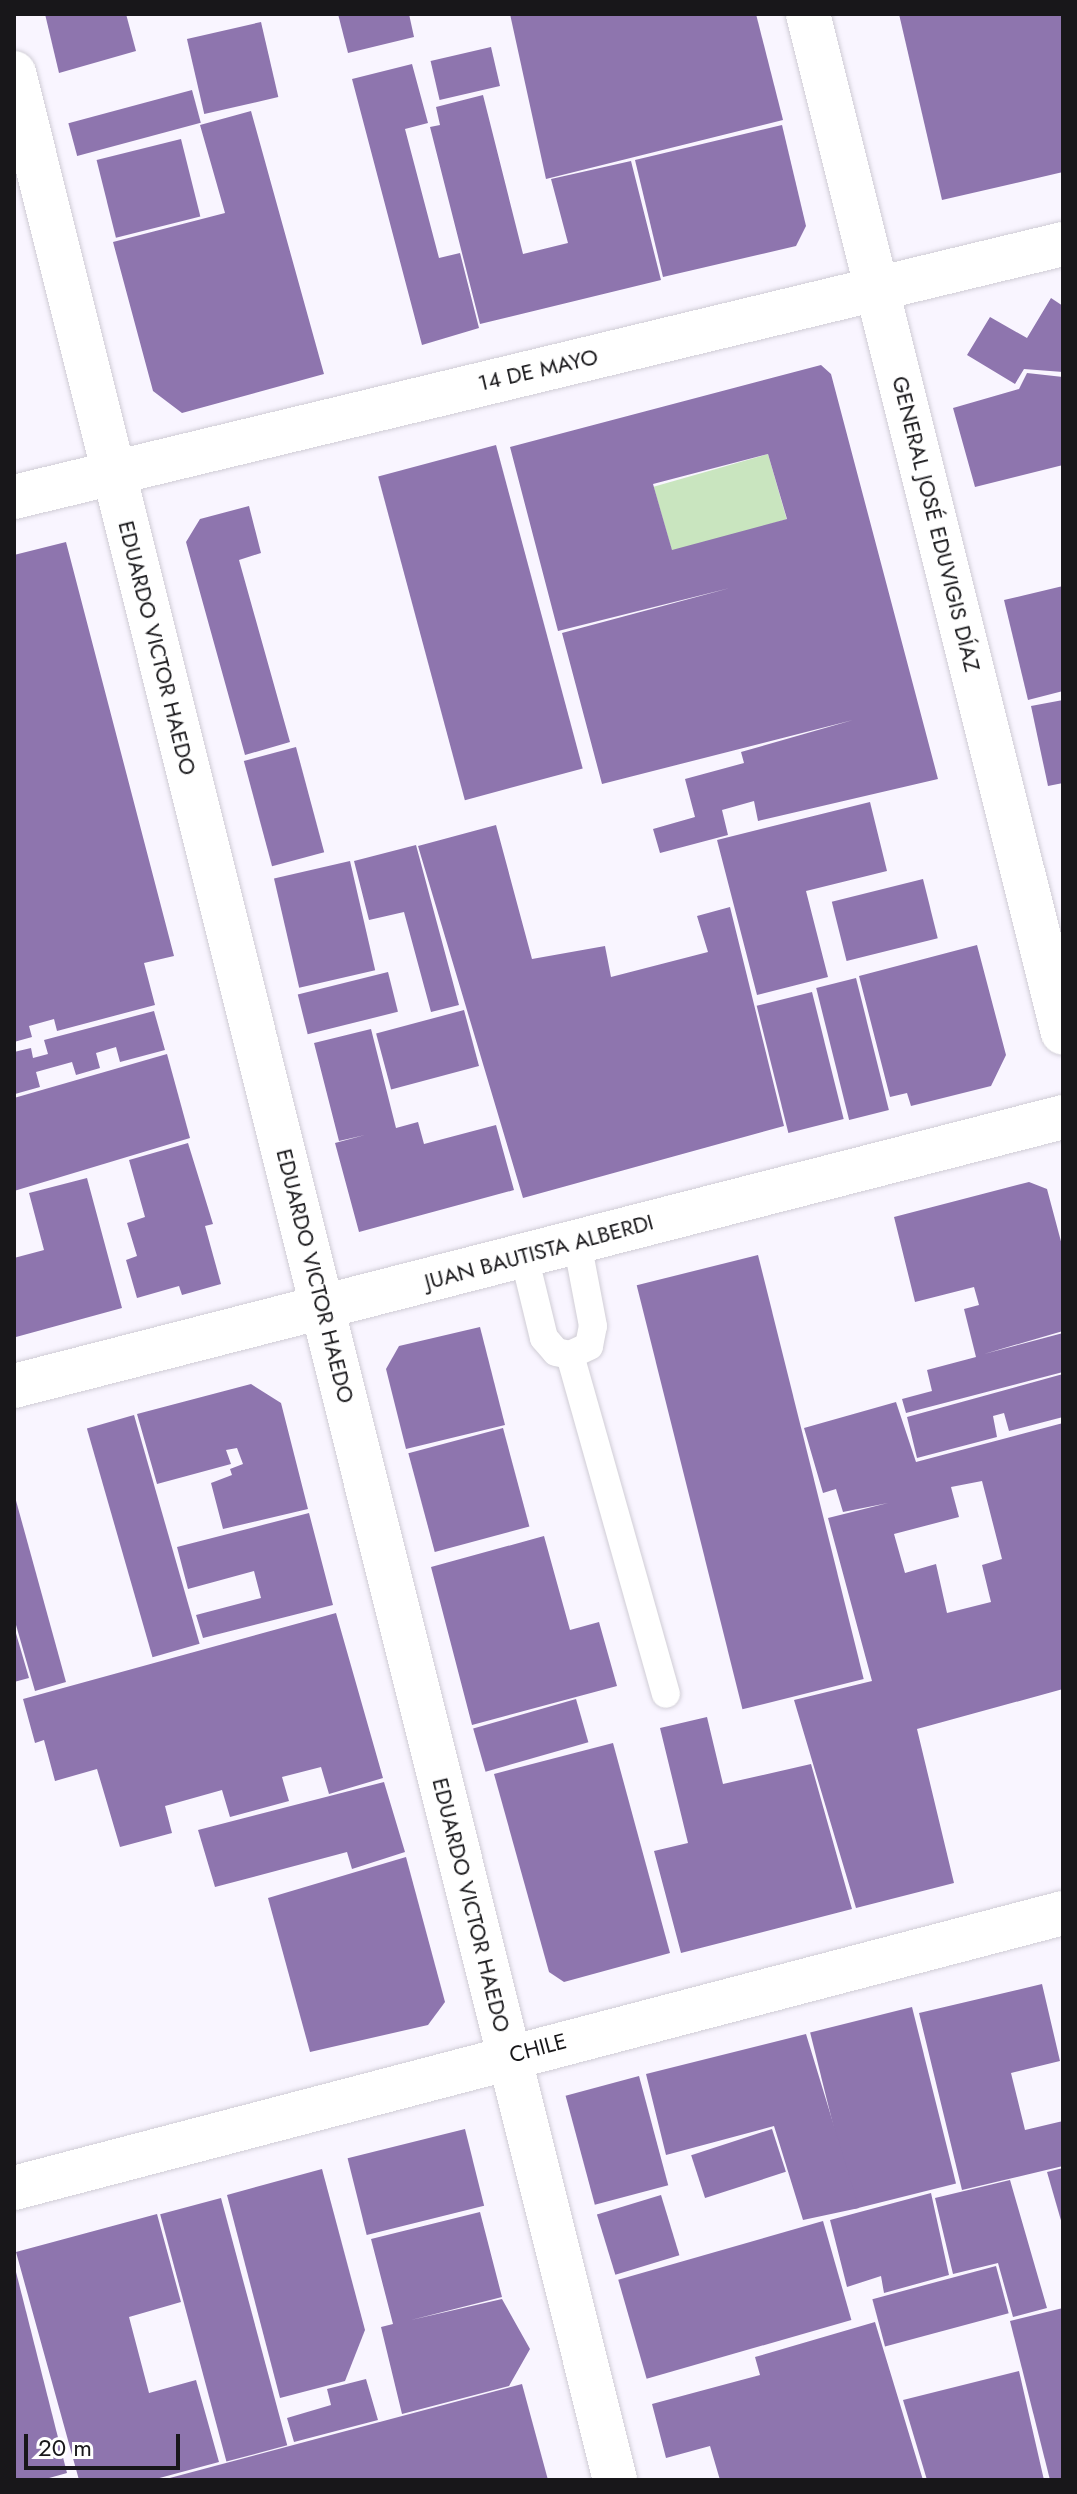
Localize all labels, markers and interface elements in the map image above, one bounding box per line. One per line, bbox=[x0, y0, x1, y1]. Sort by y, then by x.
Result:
street label: 14 DE MAYO bbox=[475, 343, 601, 397]
street label: GENERAL JOSÉ EDUVIGIS DÍAZ bbox=[886, 373, 986, 675]
street label: EDUARDO VICTOR HAEDO bbox=[113, 518, 201, 778]
street label: EDUARDO VICTOR HAEDO bbox=[271, 1146, 359, 1406]
street label: JUAN BAUTISTA ALBERDI bbox=[422, 1209, 656, 1295]
street label: EDUARDO VICTOR HAEDO bbox=[427, 1775, 515, 2035]
street label: CHILE bbox=[506, 2028, 570, 2068]
scale bar bbox=[28, 2418, 184, 2468]
text: 20 m bbox=[38, 2430, 92, 2465]

